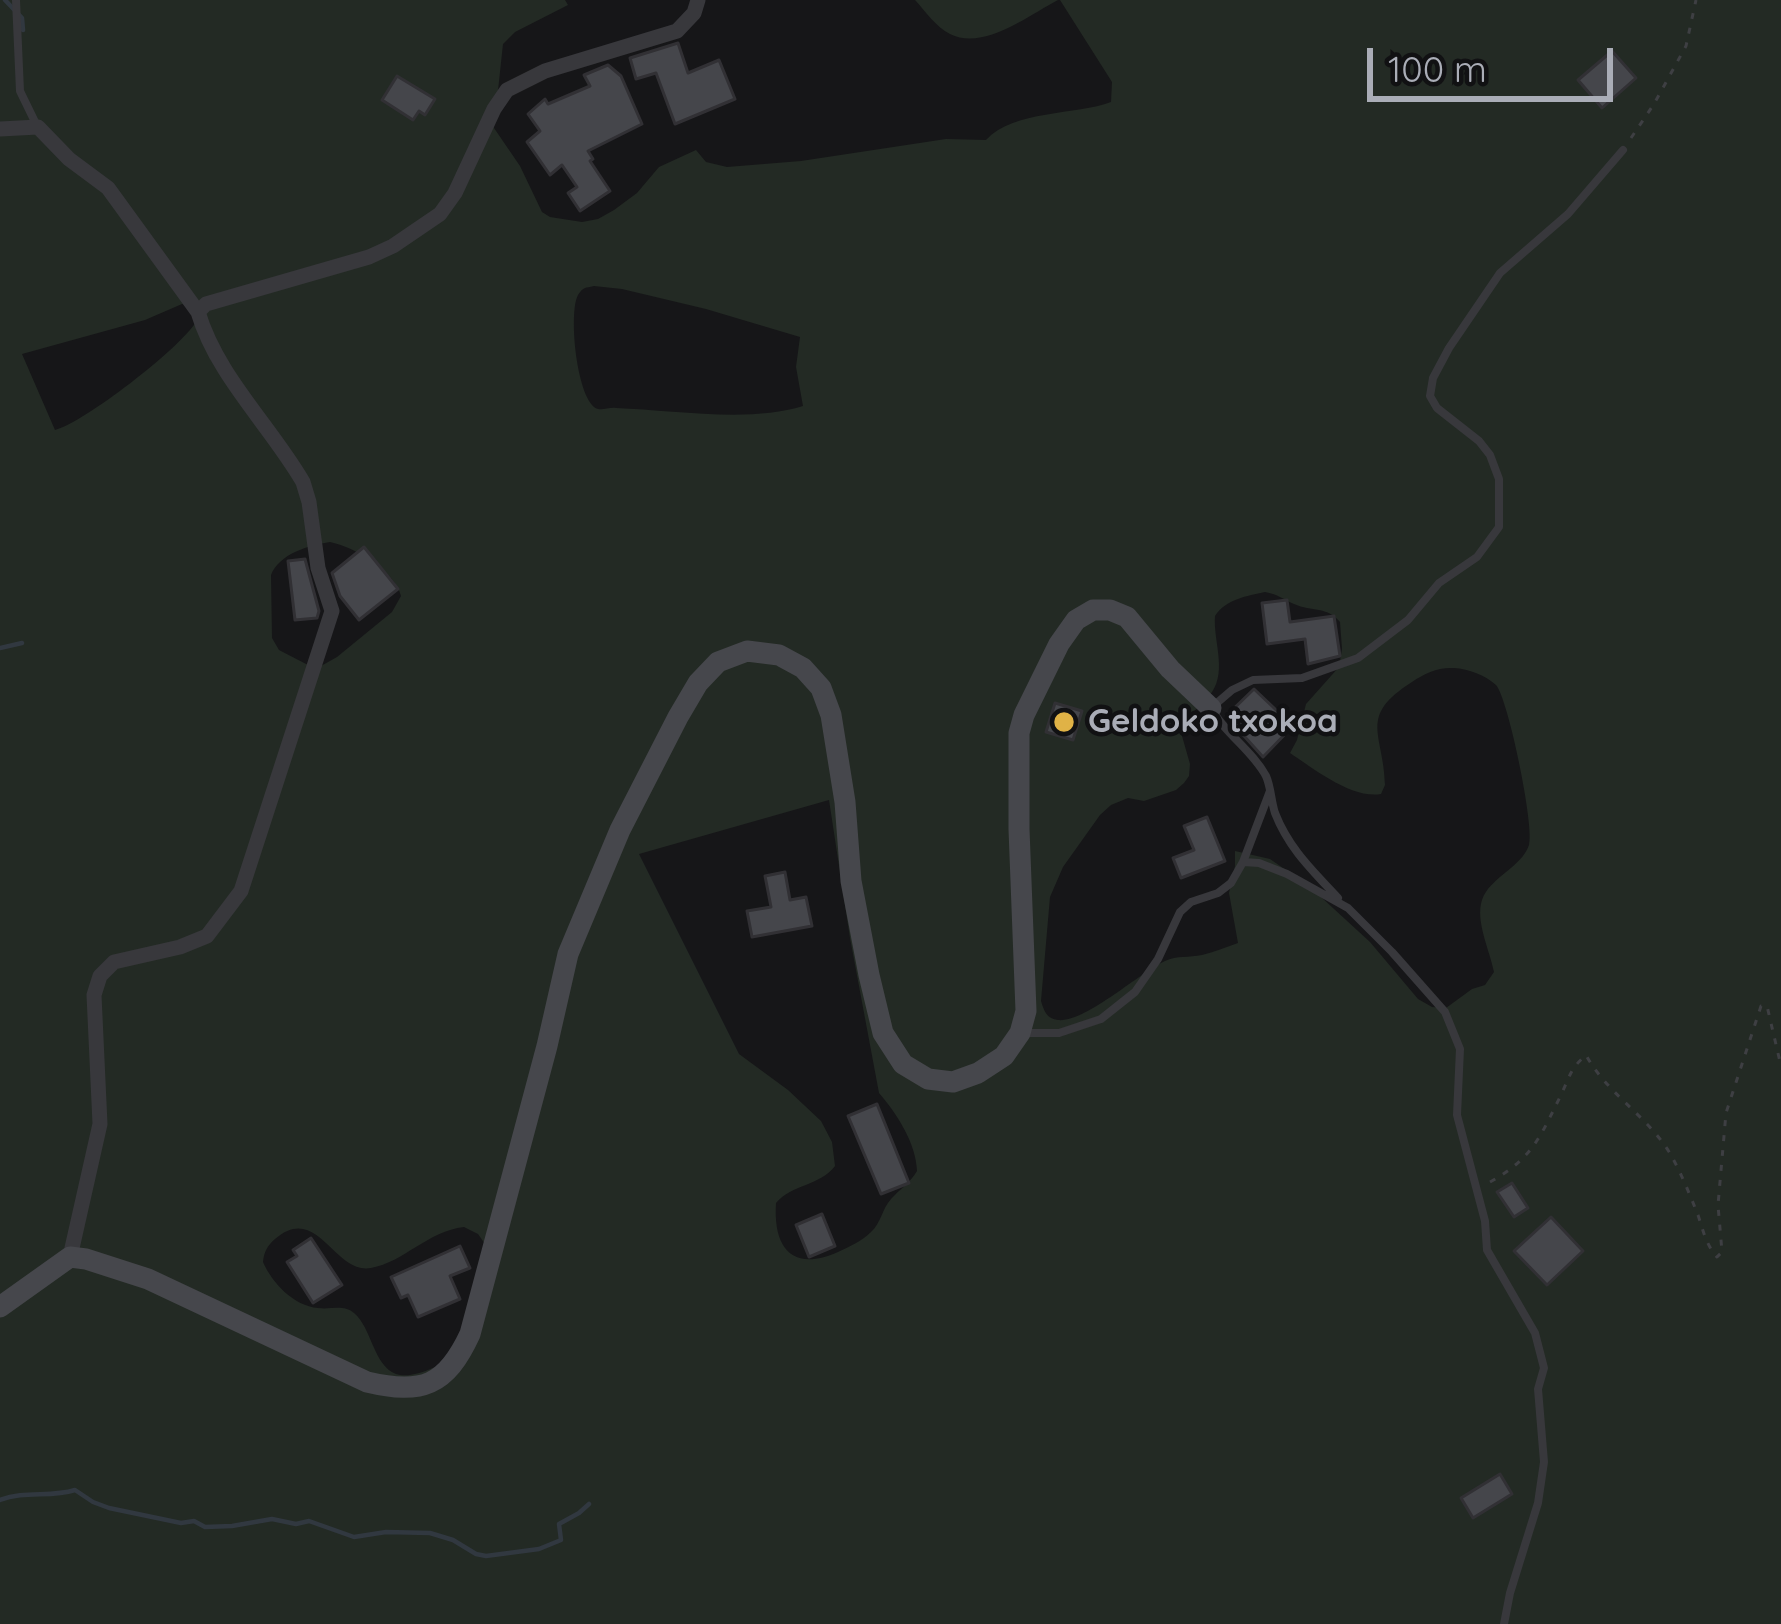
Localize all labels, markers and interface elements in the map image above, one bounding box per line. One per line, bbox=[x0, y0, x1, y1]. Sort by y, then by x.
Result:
scale bar bbox=[1373, 24, 1619, 98]
text: 100 m bbox=[1388, 46, 1487, 91]
place label: Geldoko txokoa bbox=[1088, 702, 1338, 742]
marker: Geldoko txokoa bbox=[1051, 709, 1077, 735]

